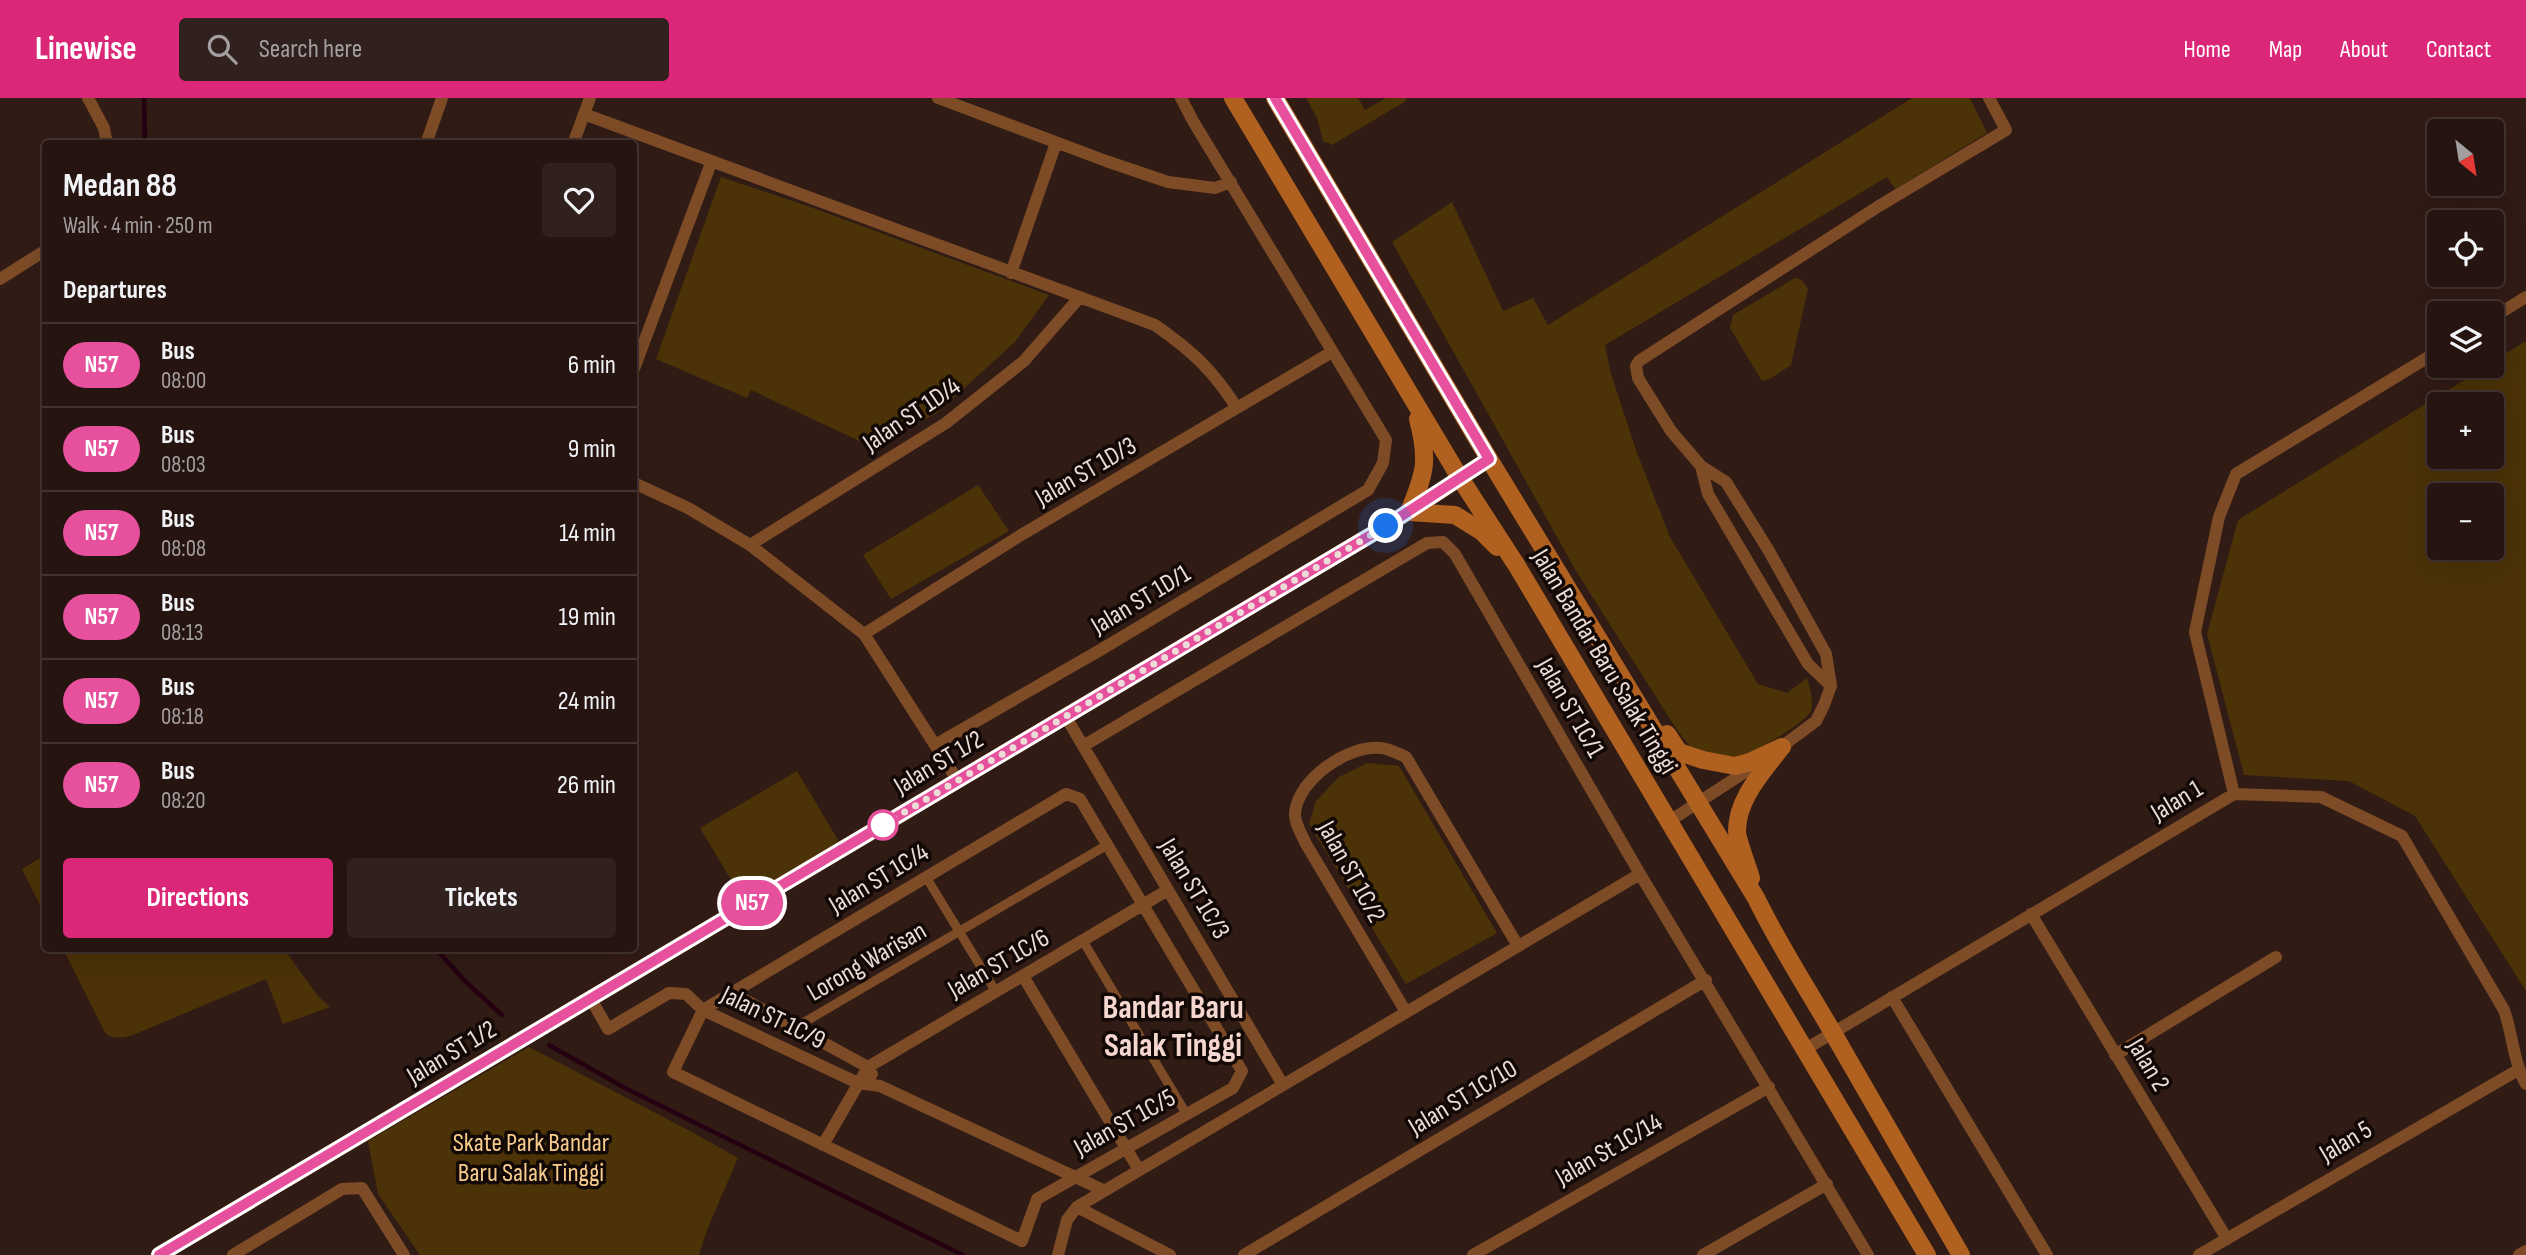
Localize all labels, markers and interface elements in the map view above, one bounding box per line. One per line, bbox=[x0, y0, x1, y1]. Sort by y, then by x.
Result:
search box bbox=[179, 18, 669, 81]
text: Linewise bbox=[35, 29, 137, 69]
icon: search bbox=[203, 30, 241, 68]
text: Search here bbox=[259, 34, 362, 65]
text: Home bbox=[2183, 35, 2231, 64]
text: Map bbox=[2269, 35, 2302, 64]
text: About bbox=[2340, 35, 2388, 64]
text: Contact bbox=[2426, 35, 2491, 64]
north arrow bbox=[2427, 119, 2504, 196]
map controls bbox=[2427, 119, 2504, 560]
button: heart bbox=[542, 163, 616, 237]
text: Medan 88 bbox=[63, 166, 177, 206]
button: locate bbox=[2427, 210, 2504, 287]
text: Walk · 4 min · 250 m bbox=[63, 212, 213, 240]
text: Departures bbox=[63, 275, 167, 306]
button: layers bbox=[2427, 301, 2504, 378]
text: Bus bbox=[161, 336, 195, 367]
text: N57 bbox=[85, 350, 118, 379]
text: 6 min bbox=[568, 350, 616, 381]
text: 08:00 bbox=[161, 367, 206, 395]
street label: Jalan ST 1D/4 bbox=[857, 371, 967, 459]
button: + bbox=[2427, 392, 2504, 469]
text: Bus bbox=[161, 420, 195, 451]
street label: Jalan ST 1D/3 bbox=[1029, 431, 1142, 514]
text: N57 bbox=[85, 434, 118, 463]
text: 9 min bbox=[568, 434, 616, 465]
text: 08:03 bbox=[161, 451, 206, 479]
button: − bbox=[2427, 483, 2504, 560]
text: Bus bbox=[161, 504, 195, 535]
your location bbox=[1368, 508, 1403, 543]
text: N57 bbox=[85, 518, 118, 547]
text: 14 min bbox=[559, 518, 616, 549]
text: 08:08 bbox=[161, 535, 206, 563]
street label: Jalan Bandar Baru Salak Tinggi bbox=[1524, 543, 1683, 780]
street label: Jalan ST 1D/1 bbox=[1085, 558, 1196, 642]
text: Bus bbox=[161, 588, 195, 619]
text: N57 bbox=[85, 602, 118, 631]
text: 19 min bbox=[559, 602, 616, 633]
text: 08:13 bbox=[161, 619, 203, 647]
street label: Jalan ST 1C/1 bbox=[1529, 652, 1611, 763]
text: Bus bbox=[161, 672, 195, 703]
text: N57 bbox=[85, 686, 118, 715]
text: 24 min bbox=[558, 686, 616, 717]
text: 08:18 bbox=[161, 703, 204, 731]
street label: Jalan ST 1/2 bbox=[888, 724, 989, 802]
text: Bus bbox=[161, 756, 195, 787]
text: N57 bbox=[85, 770, 118, 799]
text: 26 min bbox=[557, 770, 616, 801]
street label: Jalan 1 bbox=[2145, 774, 2208, 829]
text: 08:20 bbox=[161, 787, 205, 815]
unlabelled marker bbox=[868, 810, 898, 840]
street label: Jalan ST 1C/2 bbox=[1310, 815, 1392, 928]
street label: Jalan ST 1C/3 bbox=[1152, 832, 1236, 945]
street label: Jalan ST 1C/4 bbox=[823, 837, 934, 921]
button: Directions bbox=[63, 858, 333, 938]
button: Tickets bbox=[347, 858, 616, 938]
line badge: N57 bbox=[712, 880, 792, 926]
text: N57 bbox=[735, 888, 769, 917]
street label: Lorong Warisan bbox=[802, 915, 932, 1009]
street label: Jalan ST 1C/6 bbox=[942, 923, 1055, 1006]
street label: Jalan ST 1C/9 bbox=[715, 979, 830, 1056]
district label: Bandar Baru Salak Tinggi bbox=[1102, 988, 1244, 1066]
street label: Jalan ST 1/2 bbox=[401, 1014, 502, 1092]
street label: Jalan 2 bbox=[2120, 1032, 2176, 1097]
street label: Jalan ST 1C/10 bbox=[1402, 1053, 1523, 1143]
street label: Jalan ST 1C/5 bbox=[1068, 1083, 1181, 1164]
street label: Jalan St 1C/14 bbox=[1549, 1107, 1668, 1193]
street label: Jalan 5 bbox=[2313, 1114, 2378, 1170]
park label: Skate Park Bandar Baru Salak Tinggi bbox=[453, 1128, 610, 1189]

